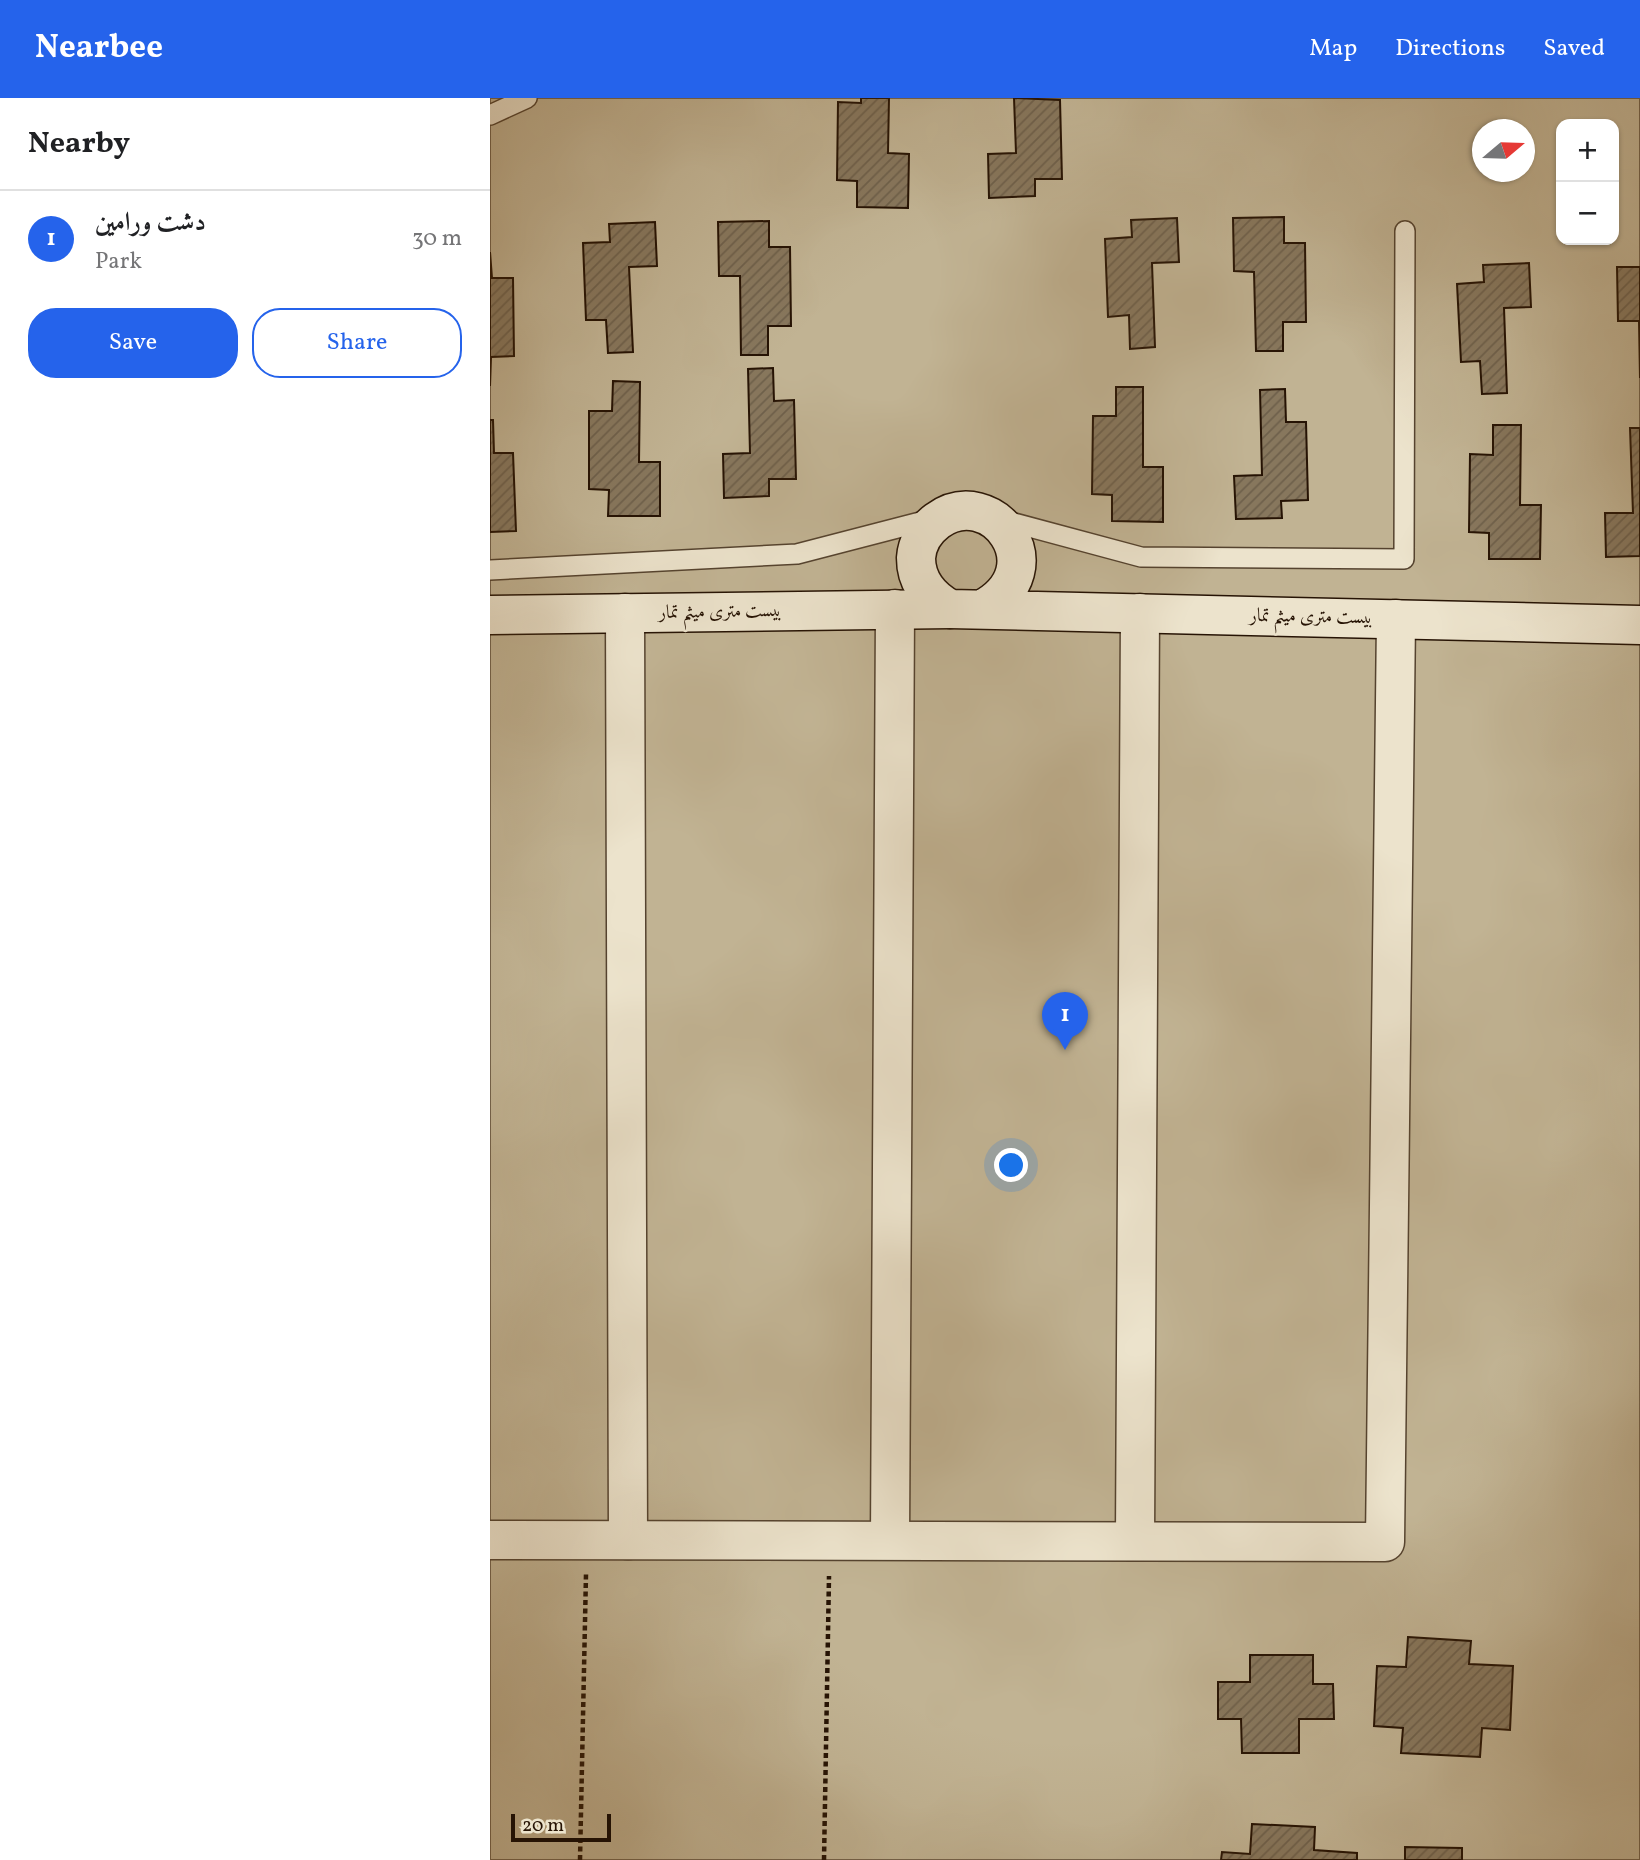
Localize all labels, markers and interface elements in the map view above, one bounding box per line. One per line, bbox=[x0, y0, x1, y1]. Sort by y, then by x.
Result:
text: Nearbee bbox=[35, 26, 163, 72]
text: Map bbox=[1309, 32, 1357, 66]
text: Directions bbox=[1395, 32, 1505, 66]
text: Saved bbox=[1543, 32, 1605, 66]
north arrow bbox=[1472, 119, 1535, 182]
map controls bbox=[1556, 119, 1619, 245]
button: + bbox=[1556, 119, 1619, 182]
text: Nearby bbox=[28, 123, 130, 165]
button: − bbox=[1556, 182, 1619, 245]
text: دشت ورامین bbox=[95, 205, 206, 241]
text: 1 bbox=[46, 223, 56, 255]
text: 30 m bbox=[412, 223, 462, 255]
text: Park bbox=[95, 246, 142, 278]
button: Save bbox=[28, 308, 238, 378]
button: Share bbox=[252, 308, 462, 378]
street label: بیست متری میثم تمار bbox=[656, 598, 782, 631]
street label: بیست متری میثم تمار bbox=[1247, 603, 1373, 636]
pin: 1 bbox=[1042, 992, 1088, 1050]
your location bbox=[994, 1148, 1028, 1182]
scale bar bbox=[511, 1811, 611, 1843]
text: 20 m bbox=[522, 1813, 564, 1839]

